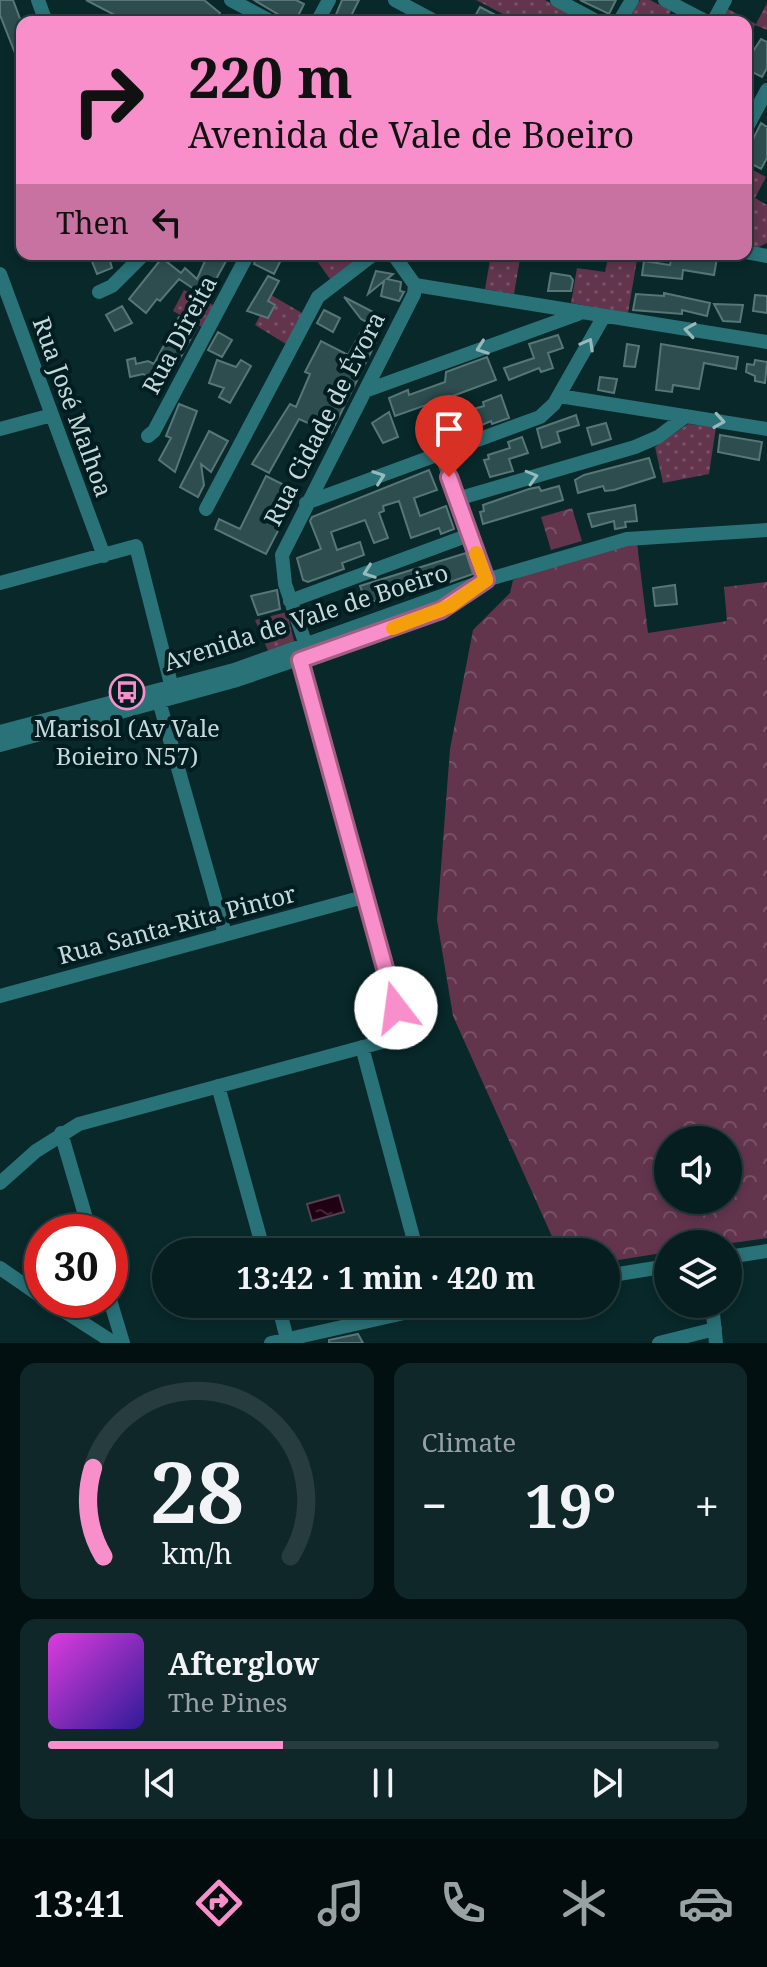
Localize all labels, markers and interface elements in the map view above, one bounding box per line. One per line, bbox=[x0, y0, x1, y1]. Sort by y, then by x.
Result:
text: 220 m bbox=[188, 38, 353, 114]
icon: right bbox=[56, 48, 160, 152]
text: Avenida de Vale de Boeiro bbox=[188, 110, 634, 159]
icon: left bbox=[145, 200, 189, 244]
text: Then bbox=[56, 202, 129, 243]
street label: Rua Direita bbox=[134, 269, 224, 399]
street label: Rua Cidade de Évora bbox=[255, 306, 392, 531]
street label: Rua José Malhoa bbox=[26, 312, 121, 501]
one-way arrow bbox=[683, 322, 697, 339]
one-way arrow bbox=[579, 338, 594, 352]
one-way arrow bbox=[476, 339, 490, 355]
pin bbox=[415, 395, 483, 477]
icon: arrive bbox=[427, 407, 471, 451]
one-way arrow bbox=[713, 412, 726, 429]
one-way arrow bbox=[371, 470, 385, 486]
one-way arrow bbox=[524, 470, 538, 487]
street label: Avenida de Vale de Boeiro bbox=[159, 555, 452, 678]
one-way arrow bbox=[363, 562, 377, 578]
bus stop icon: Marisol (Av Vale Boieiro N57) bbox=[108, 673, 146, 711]
place label: Marisol (Av Vale Boieiro N57) bbox=[34, 711, 220, 772]
street label: Rua Santa-Rita Pintor bbox=[54, 876, 299, 971]
position arrow bbox=[354, 966, 438, 1050]
map controls bbox=[654, 1126, 742, 1318]
button: sound bbox=[654, 1126, 742, 1214]
speed limit sign: 30 bbox=[24, 1214, 128, 1318]
button: layers bbox=[654, 1230, 742, 1318]
text: 13:42 · 1 min · 420 m bbox=[237, 1257, 535, 1298]
text: Climate bbox=[422, 1424, 516, 1460]
text: 28 bbox=[150, 1434, 244, 1547]
text: 19° bbox=[525, 1464, 617, 1546]
text: − bbox=[422, 1475, 447, 1535]
text: + bbox=[694, 1475, 719, 1535]
text: km/h bbox=[162, 1533, 232, 1572]
text: Afterglow bbox=[168, 1643, 319, 1684]
text: The Pines bbox=[168, 1684, 288, 1720]
icon: previous bbox=[138, 1761, 182, 1805]
icon: pause bbox=[361, 1761, 405, 1805]
icon: next bbox=[585, 1761, 629, 1805]
icon: directions bbox=[191, 1875, 247, 1931]
icon: music bbox=[313, 1875, 369, 1931]
icon: phone bbox=[435, 1875, 491, 1931]
icon: climate bbox=[556, 1875, 612, 1931]
icon: car bbox=[678, 1875, 734, 1931]
text: 13:41 bbox=[33, 1879, 125, 1928]

